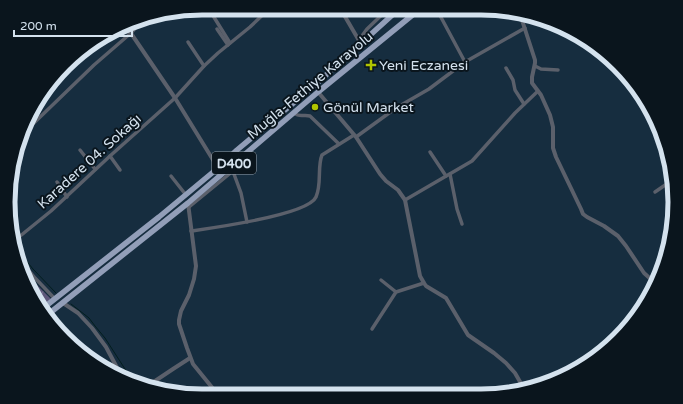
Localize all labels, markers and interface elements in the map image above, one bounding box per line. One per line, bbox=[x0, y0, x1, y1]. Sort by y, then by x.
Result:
scale bar bbox=[14, 12, 132, 38]
text: 200 m bbox=[20, 19, 57, 33]
street label: Muğla-Fethiye Karayolu bbox=[244, 28, 376, 143]
place label: Yeni Eczanesi bbox=[379, 57, 468, 74]
marker: Yeni Eczanesi bbox=[366, 60, 376, 70]
place label: Gönül Market bbox=[323, 99, 414, 116]
marker: Gönül Market bbox=[310, 102, 320, 112]
street label: Karadere 04. Sokağı bbox=[34, 110, 145, 212]
road number: D400 bbox=[212, 152, 256, 174]

